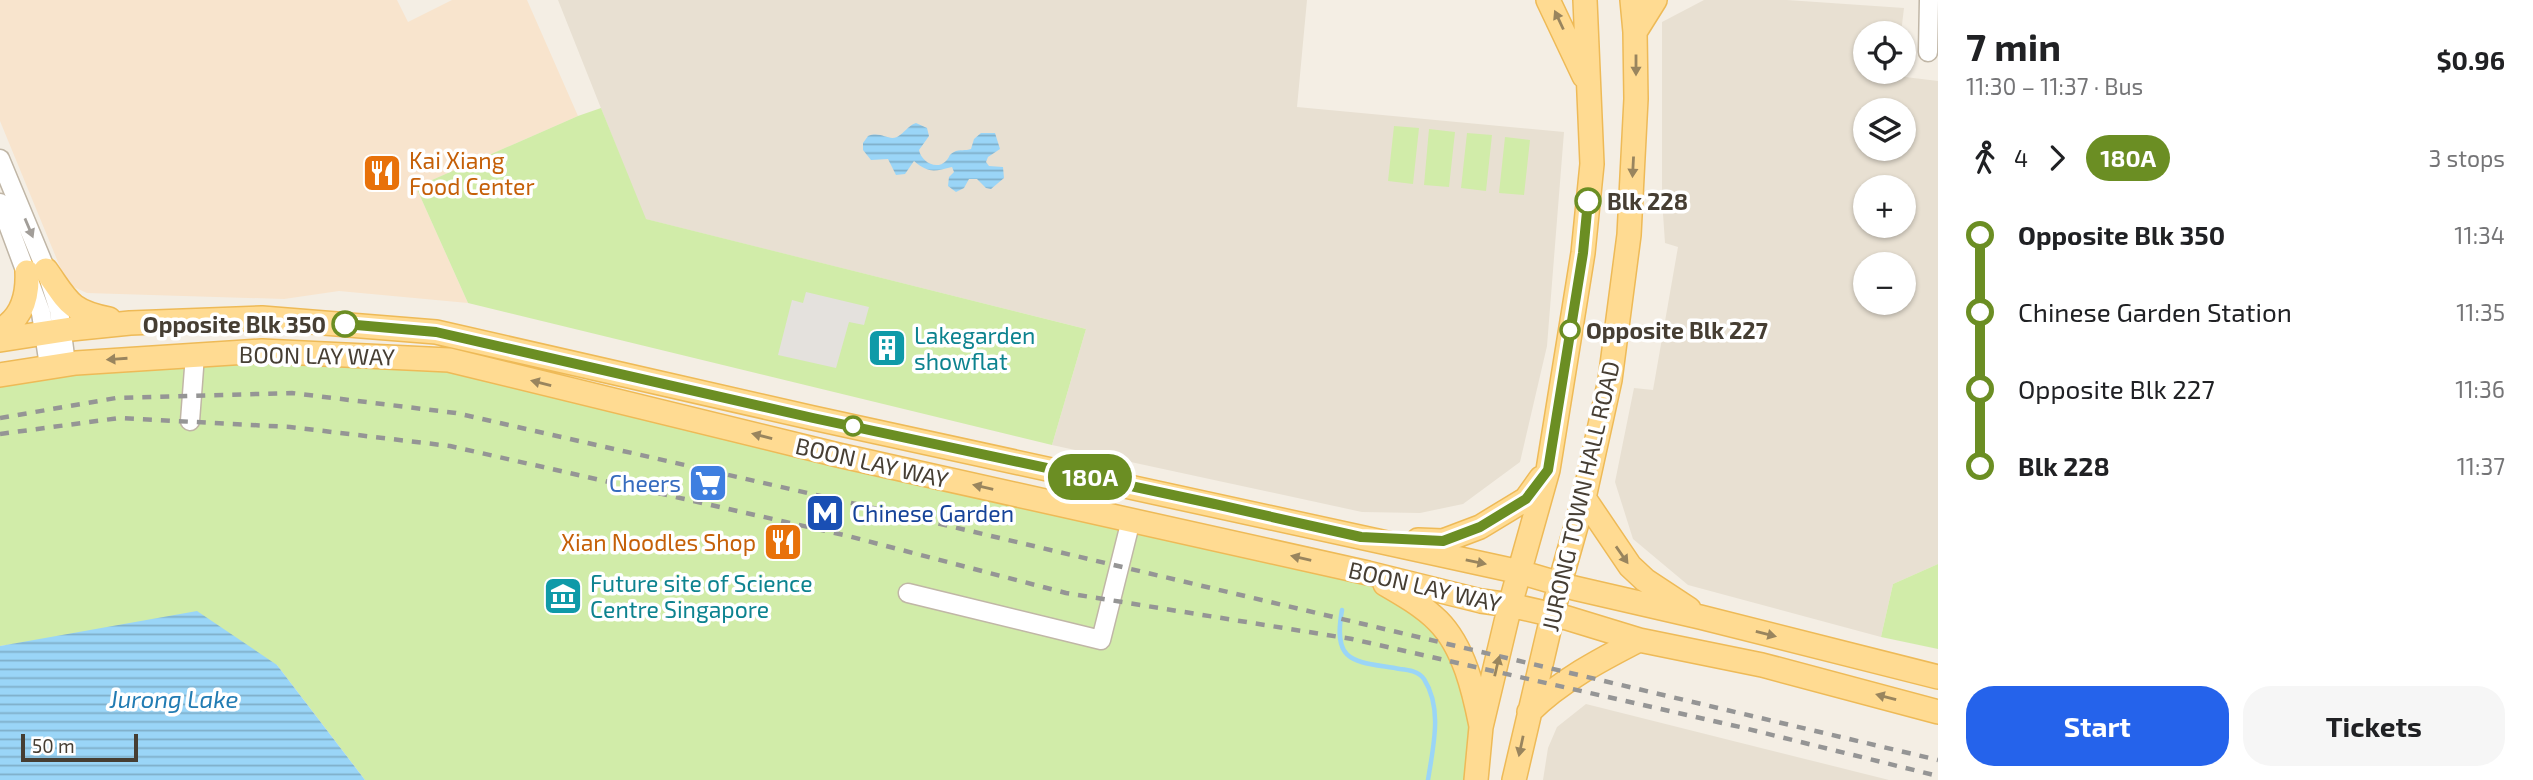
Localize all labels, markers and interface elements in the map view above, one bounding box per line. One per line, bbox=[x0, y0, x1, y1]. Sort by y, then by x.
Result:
one-way arrow bbox=[1553, 10, 1565, 30]
map controls bbox=[1853, 21, 1916, 315]
button: locate bbox=[1853, 21, 1916, 84]
text: 7 min bbox=[1966, 23, 2061, 69]
text: $0.96 bbox=[2436, 44, 2505, 75]
one-way arrow bbox=[1630, 55, 1642, 77]
text: 11:30 – 11:37 · Bus bbox=[1966, 72, 2143, 100]
button: layers bbox=[1853, 98, 1916, 161]
icon: walk bbox=[1966, 139, 2004, 177]
icon: forward bbox=[2038, 139, 2076, 177]
text: 180A bbox=[2100, 143, 2156, 172]
text: 4 bbox=[2014, 144, 2028, 172]
text: 3 stops bbox=[2429, 144, 2505, 172]
place label: Kai Xiang Food Center bbox=[409, 146, 535, 200]
restaurant icon: Kai Xiang Food Center bbox=[361, 152, 403, 194]
one-way arrow bbox=[1627, 156, 1638, 178]
button: + bbox=[1853, 175, 1916, 238]
place label: Blk 228 bbox=[1607, 187, 1688, 215]
marker: Blk 228 bbox=[1575, 188, 1601, 214]
one-way arrow bbox=[23, 218, 35, 238]
text: Opposite Blk 350 bbox=[2018, 219, 2225, 250]
text: 11:34 bbox=[2454, 221, 2505, 249]
button: − bbox=[1853, 252, 1916, 315]
text: Chinese Garden Station bbox=[2018, 296, 2292, 327]
text: 11:35 bbox=[2456, 298, 2505, 326]
place label: Opposite Blk 350 bbox=[143, 310, 326, 338]
marker: Opposite Blk 350 bbox=[332, 311, 358, 337]
place label: Opposite Blk 227 bbox=[1586, 316, 1768, 344]
marker: Opposite Blk 227 bbox=[1560, 320, 1580, 340]
place label: Lakegarden showflat bbox=[914, 321, 1035, 375]
building icon: Lakegarden showflat bbox=[866, 327, 908, 369]
street label: BOON LAY WAY bbox=[239, 340, 395, 370]
one-way arrow bbox=[106, 354, 128, 365]
street label: JURONG TOWN HALL ROAD bbox=[1535, 358, 1625, 634]
text: Opposite Blk 227 bbox=[2018, 373, 2215, 404]
text: 11:36 bbox=[2455, 375, 2505, 403]
one-way arrow bbox=[529, 377, 551, 388]
unlabelled marker bbox=[843, 416, 863, 436]
one-way arrow bbox=[751, 431, 773, 442]
street label: BOON LAY WAY bbox=[793, 431, 951, 493]
text: Blk 228 bbox=[2018, 450, 2110, 481]
text: 11:37 bbox=[2457, 452, 2505, 480]
line badge: 180A bbox=[1041, 454, 1139, 500]
supermarket icon: Cheers bbox=[687, 462, 729, 504]
text: 180A bbox=[1062, 462, 1118, 491]
place label: Cheers bbox=[609, 469, 681, 497]
one-way arrow bbox=[972, 482, 994, 493]
metro station icon: Chinese Garden bbox=[804, 492, 846, 534]
place label: Chinese Garden bbox=[852, 499, 1014, 527]
restaurant icon: Xian Noodles Shop bbox=[762, 521, 804, 563]
place label: Xian Noodles Shop bbox=[561, 528, 756, 556]
one-way arrow bbox=[1615, 546, 1629, 564]
one-way arrow bbox=[1290, 553, 1312, 564]
street label: BOON LAY WAY bbox=[1346, 555, 1504, 617]
one-way arrow bbox=[1465, 557, 1487, 568]
place label: Future site of Science Centre Singapore bbox=[590, 569, 813, 623]
museum icon: Future site of Science Centre Singapore bbox=[542, 575, 584, 617]
one-way arrow bbox=[1755, 629, 1777, 640]
one-way arrow bbox=[1491, 655, 1502, 677]
water label: Jurong Lake bbox=[109, 684, 239, 713]
button: Start bbox=[1966, 686, 2229, 766]
button: Tickets bbox=[2243, 686, 2505, 766]
one-way arrow bbox=[1874, 691, 1896, 702]
scale bar bbox=[21, 731, 138, 763]
text: 50 m bbox=[32, 734, 75, 757]
one-way arrow bbox=[1516, 735, 1527, 757]

